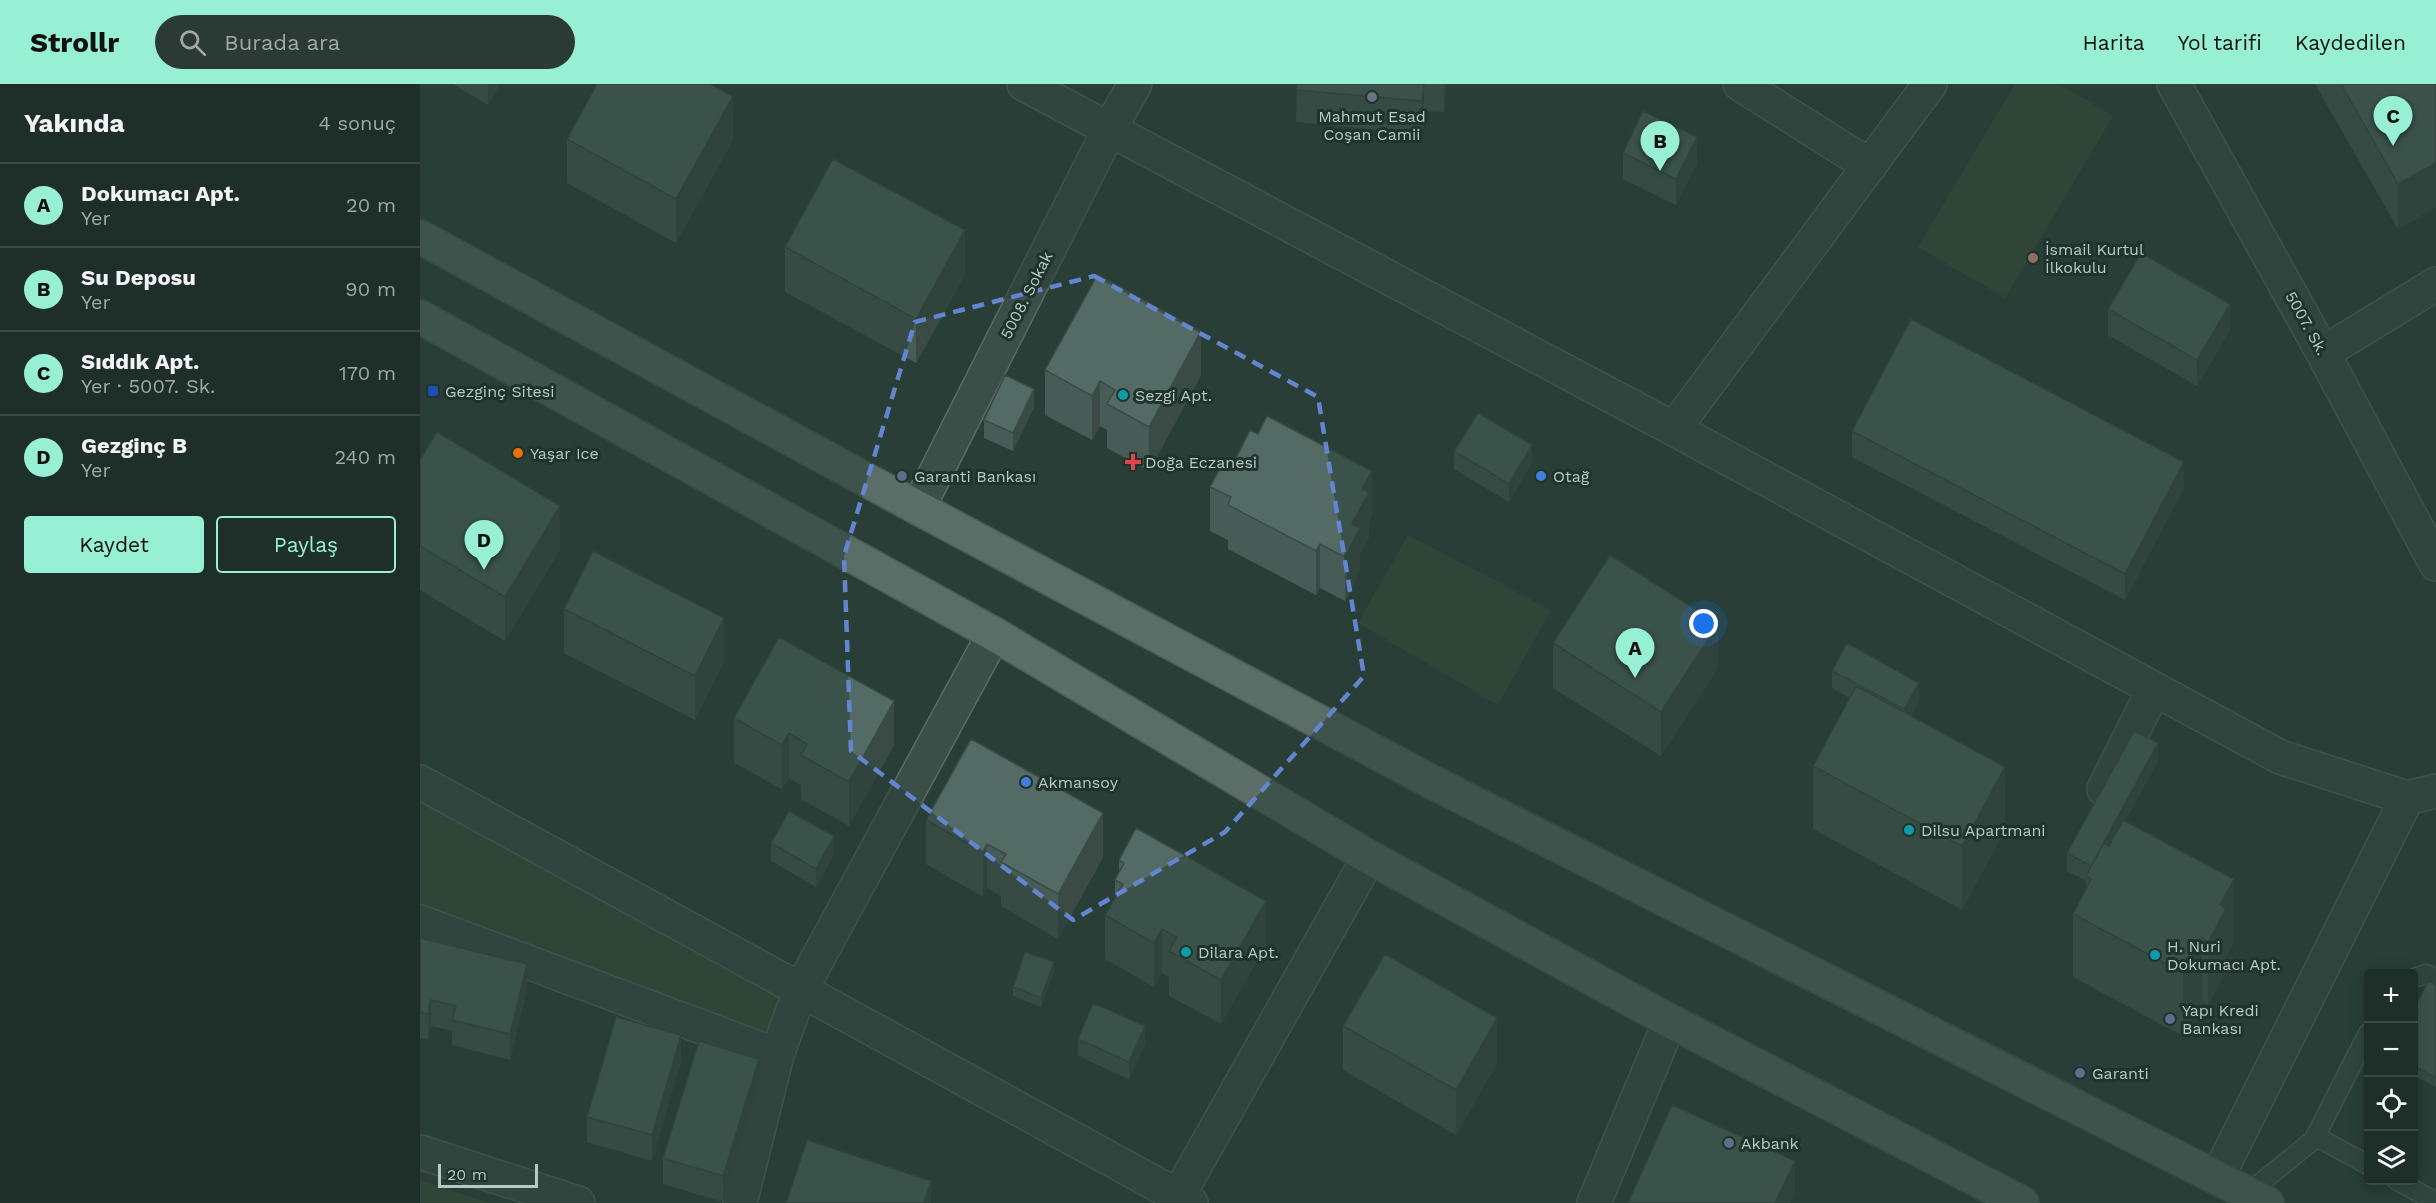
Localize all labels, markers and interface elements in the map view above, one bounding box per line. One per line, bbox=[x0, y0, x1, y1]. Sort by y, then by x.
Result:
search box bbox=[155, 15, 575, 69]
text: Strollr bbox=[30, 26, 119, 59]
icon: search bbox=[176, 26, 209, 59]
text: Burada ara bbox=[224, 30, 340, 55]
text: Harita bbox=[2083, 30, 2145, 55]
text: Yol tarifi bbox=[2178, 30, 2262, 55]
text: Kaydedilen bbox=[2295, 30, 2406, 55]
marker: Mahmut Esad Coşan Camii bbox=[1365, 90, 1379, 104]
pin: C bbox=[2374, 97, 2412, 146]
place label: Mahmut Esad Coşan Camii bbox=[1318, 107, 1426, 144]
text: Yakında bbox=[24, 108, 125, 138]
text: 4 sonuç bbox=[319, 111, 396, 135]
pin: B bbox=[1640, 122, 1680, 171]
text: Dokumacı Apt. bbox=[81, 181, 240, 206]
text: A bbox=[37, 193, 50, 217]
text: 20 m bbox=[346, 193, 396, 217]
text: Yer bbox=[81, 206, 111, 230]
place label: İsmail Kurtul İlkokulu bbox=[2045, 240, 2144, 277]
street label: 5008. Sokak bbox=[996, 248, 1057, 342]
marker: İsmail Kurtul İlkokulu bbox=[2026, 251, 2040, 265]
text: Su Deposu bbox=[81, 265, 196, 290]
text: B bbox=[37, 277, 50, 301]
text: 90 m bbox=[345, 277, 396, 301]
street label: 5007. Sk. bbox=[2281, 288, 2332, 358]
text: Yer bbox=[81, 290, 111, 314]
text: Sıddık Apt. bbox=[81, 349, 199, 374]
text: C bbox=[37, 361, 50, 385]
text: 170 m bbox=[339, 361, 396, 385]
text: Yer · 5007. Sk. bbox=[81, 374, 215, 398]
place label: Gezginç Sitesi bbox=[445, 382, 555, 401]
marker: Gezginç Sitesi bbox=[426, 384, 440, 398]
place label: Sezgi Apt. bbox=[1135, 386, 1212, 405]
marker: Sezgi Apt. bbox=[1116, 388, 1130, 402]
text: Gezginç B bbox=[81, 433, 187, 458]
place label: Yaşar Ice bbox=[530, 444, 599, 463]
text: D bbox=[36, 445, 51, 469]
text: 240 m bbox=[334, 445, 396, 469]
marker: Yaşar Ice bbox=[511, 446, 525, 460]
place label: Doğa Eczanesi bbox=[1145, 453, 1257, 472]
marker: Doğa Eczanesi bbox=[1126, 455, 1140, 469]
text: Yer bbox=[81, 458, 111, 482]
place label: Garanti Bankası bbox=[914, 467, 1036, 486]
place label: Otağ bbox=[1553, 467, 1590, 486]
marker: Garanti Bankası bbox=[895, 469, 909, 483]
marker: Otağ bbox=[1534, 469, 1548, 483]
button: Kaydet bbox=[24, 516, 204, 573]
button: Paylaş bbox=[216, 516, 396, 573]
pin: D bbox=[464, 520, 504, 570]
your location bbox=[1689, 609, 1718, 638]
pin: A bbox=[1616, 628, 1654, 678]
place label: Akmansoy bbox=[1038, 773, 1119, 792]
marker: Akmansoy bbox=[1019, 775, 1033, 789]
place label: Dilsu Apartmani bbox=[1921, 821, 2046, 840]
marker: Dilsu Apartmani bbox=[1902, 823, 1916, 837]
place label: H. Nuri Dokumacı Apt. bbox=[2167, 937, 2281, 974]
place label: Dilara Apt. bbox=[1198, 943, 1279, 962]
marker: Dilara Apt. bbox=[1179, 945, 1193, 959]
marker: H. Nuri Dokumacı Apt. bbox=[2148, 948, 2162, 962]
map controls bbox=[2364, 969, 2418, 1185]
button: + bbox=[2364, 969, 2418, 1023]
place label: Yapı Kredi Bankası bbox=[2182, 1001, 2259, 1038]
marker: Yapı Kredi Bankası bbox=[2163, 1012, 2177, 1026]
button: − bbox=[2364, 1023, 2418, 1077]
place label: Garanti bbox=[2092, 1064, 2149, 1083]
marker: Garanti bbox=[2073, 1066, 2087, 1080]
button: locate bbox=[2364, 1077, 2418, 1131]
button: layers bbox=[2364, 1131, 2418, 1185]
place label: Akbank bbox=[1741, 1134, 1799, 1153]
marker: Akbank bbox=[1722, 1136, 1736, 1150]
scale bar bbox=[438, 1161, 538, 1188]
text: 20 m bbox=[447, 1165, 487, 1184]

